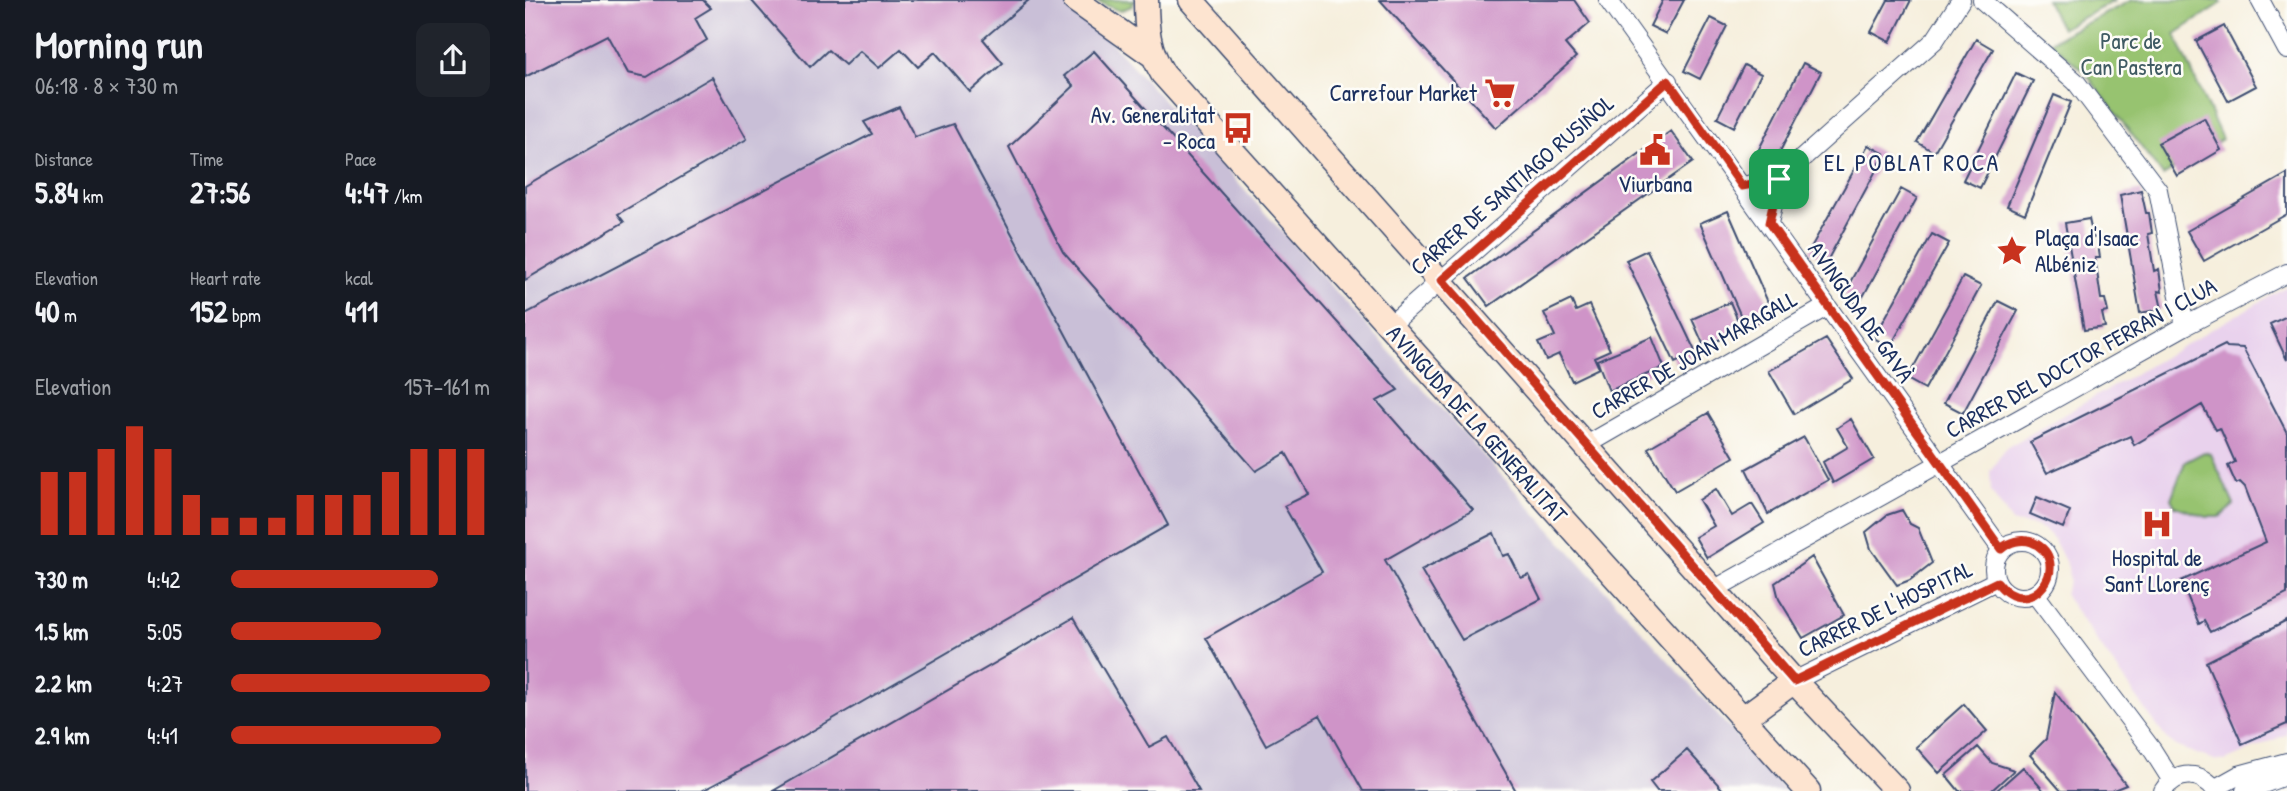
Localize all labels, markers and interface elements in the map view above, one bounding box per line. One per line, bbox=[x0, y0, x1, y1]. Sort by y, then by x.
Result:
text: Morning run bbox=[35, 18, 203, 70]
button: share bbox=[416, 23, 490, 97]
park label: Parc de Can Pastera bbox=[2080, 25, 2182, 82]
text: 06:18 · 8 × 730 m bbox=[35, 70, 178, 101]
supermarket icon: Carrefour Market bbox=[1483, 76, 1517, 110]
place label: Carrefour Market bbox=[1329, 77, 1478, 108]
street label: CARRER DE SANTIAGO RUSIÑOL bbox=[1403, 88, 1620, 282]
place label: Av. Generalitat - Roca bbox=[1091, 99, 1216, 156]
bus stop icon: Av. Generalitat - Roca bbox=[1221, 111, 1255, 145]
public building icon: Viurbana bbox=[1638, 133, 1672, 167]
text: Distance bbox=[35, 146, 93, 172]
text: Time bbox=[190, 146, 224, 172]
text: Pace bbox=[345, 146, 377, 172]
district label: EL POBLAT ROCA bbox=[1824, 146, 2000, 178]
pin bbox=[1749, 149, 1809, 209]
icon: arrive bbox=[1760, 160, 1798, 198]
place label: Viurbana bbox=[1618, 168, 1692, 199]
text: 5.84 bbox=[35, 172, 78, 212]
text: 27:56 bbox=[190, 172, 251, 212]
text: 4:47 bbox=[345, 172, 389, 212]
text: km bbox=[78, 183, 104, 209]
text: /km bbox=[389, 183, 423, 209]
place label: Plaça d'Isaac Albéniz bbox=[2035, 222, 2138, 279]
place icon: Plaça d'Isaac Albéniz bbox=[1995, 234, 2029, 268]
street label: AVINGUDA DE GAVÀ bbox=[1801, 235, 1922, 388]
text: Elevation bbox=[35, 265, 98, 291]
text: Heart rate bbox=[190, 265, 261, 291]
text: kcal bbox=[345, 265, 373, 291]
street label: CARRER DEL DOCTOR FERRAN I CLUA bbox=[1940, 270, 2222, 445]
street label: CARRER DE JOAN MARAGALL bbox=[1585, 283, 1802, 426]
text: 40 bbox=[35, 291, 60, 331]
text: 152 bbox=[190, 291, 228, 331]
text: 411 bbox=[345, 291, 378, 331]
text: m bbox=[60, 302, 77, 328]
text: bpm bbox=[228, 302, 261, 328]
street label: AVINGUDA DE LA GENERALITAT bbox=[1380, 318, 1575, 529]
text: Elevation bbox=[35, 371, 111, 402]
text: 157–161 m bbox=[404, 371, 490, 402]
hospital icon: Hospital de Sant Llorenç bbox=[2140, 507, 2174, 541]
place label: Hospital de Sant Llorenç bbox=[2105, 542, 2209, 599]
street label: CARRER DE L'HOSPITAL bbox=[1792, 553, 1977, 664]
text: 730 m bbox=[35, 564, 88, 595]
text: 4:42 bbox=[147, 564, 180, 595]
text: 1.5 km bbox=[35, 616, 88, 647]
text: 5:05 bbox=[147, 616, 182, 647]
text: 2.2 km bbox=[35, 668, 92, 699]
text: 4:27 bbox=[147, 668, 183, 699]
text: 2.9 km bbox=[35, 720, 90, 751]
text: 4:41 bbox=[147, 720, 178, 751]

